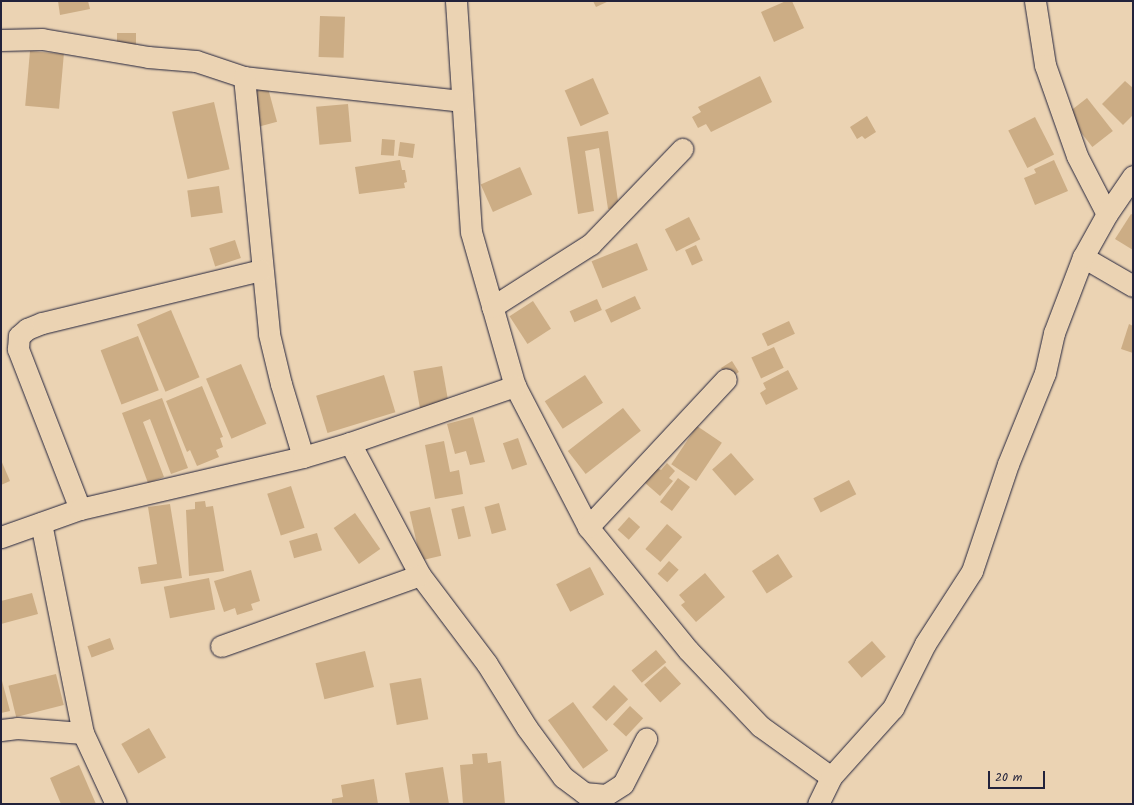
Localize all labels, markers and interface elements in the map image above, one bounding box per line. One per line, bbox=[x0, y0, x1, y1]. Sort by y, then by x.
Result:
scale bar bbox=[990, 763, 1047, 789]
text: 20 m bbox=[995, 768, 1022, 787]

